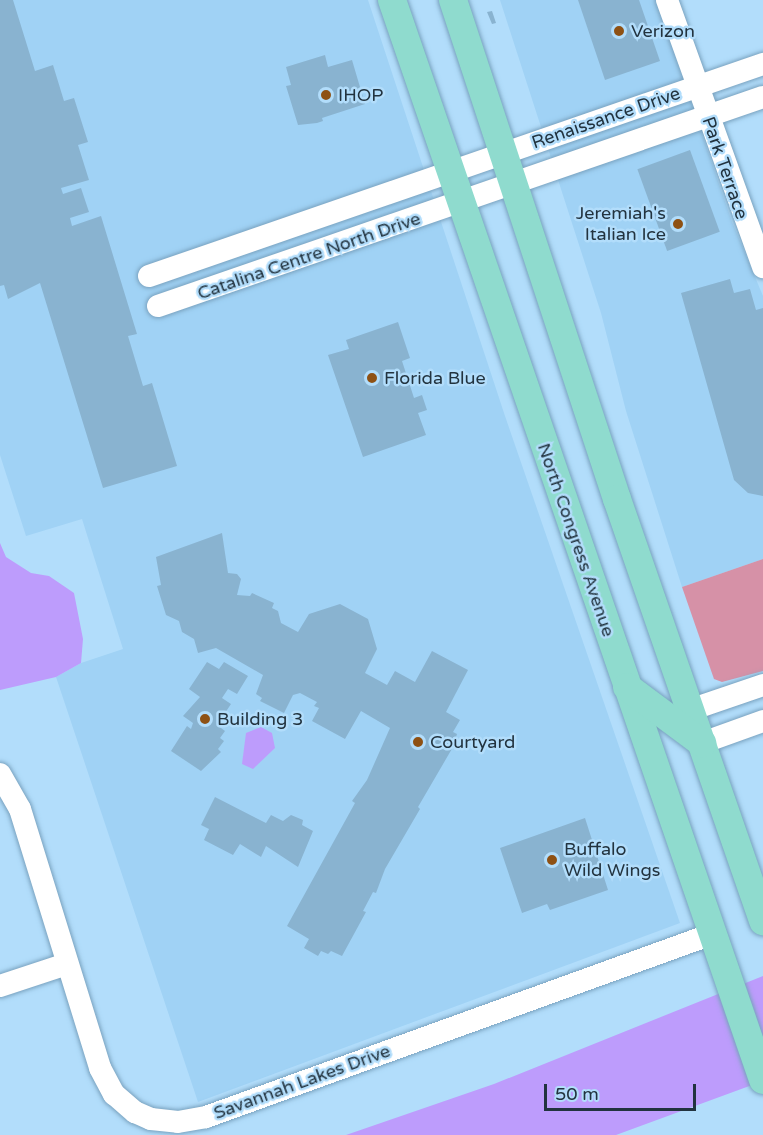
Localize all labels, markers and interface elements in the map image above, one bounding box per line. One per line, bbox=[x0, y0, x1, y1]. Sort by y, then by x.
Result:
place label: Verizon bbox=[631, 20, 695, 42]
marker: Verizon bbox=[612, 24, 626, 38]
street label: Renaissance Drive bbox=[529, 82, 683, 154]
place label: IHOP bbox=[338, 84, 383, 106]
marker: IHOP bbox=[319, 88, 333, 102]
street label: Park Terrace bbox=[697, 114, 753, 222]
place label: Jeremiah's Italian Ice bbox=[576, 203, 666, 246]
street label: Catalina Centre North Drive bbox=[195, 208, 423, 304]
marker: Jeremiah's Italian Ice bbox=[671, 217, 685, 231]
place label: Florida Blue bbox=[384, 367, 486, 389]
marker: Florida Blue bbox=[365, 371, 379, 385]
street label: North Congress Avenue bbox=[533, 440, 619, 640]
place label: Building 3 bbox=[217, 708, 303, 730]
marker: Building 3 bbox=[198, 712, 212, 726]
place label: Courtyard bbox=[430, 731, 515, 753]
marker: Courtyard bbox=[411, 735, 425, 749]
place label: Buffalo Wild Wings bbox=[564, 839, 660, 882]
marker: Buffalo Wild Wings bbox=[545, 853, 559, 867]
street label: Savannah Lakes Drive bbox=[211, 1040, 393, 1124]
scale bar bbox=[547, 1072, 698, 1110]
text: 50 m bbox=[555, 1083, 599, 1105]

